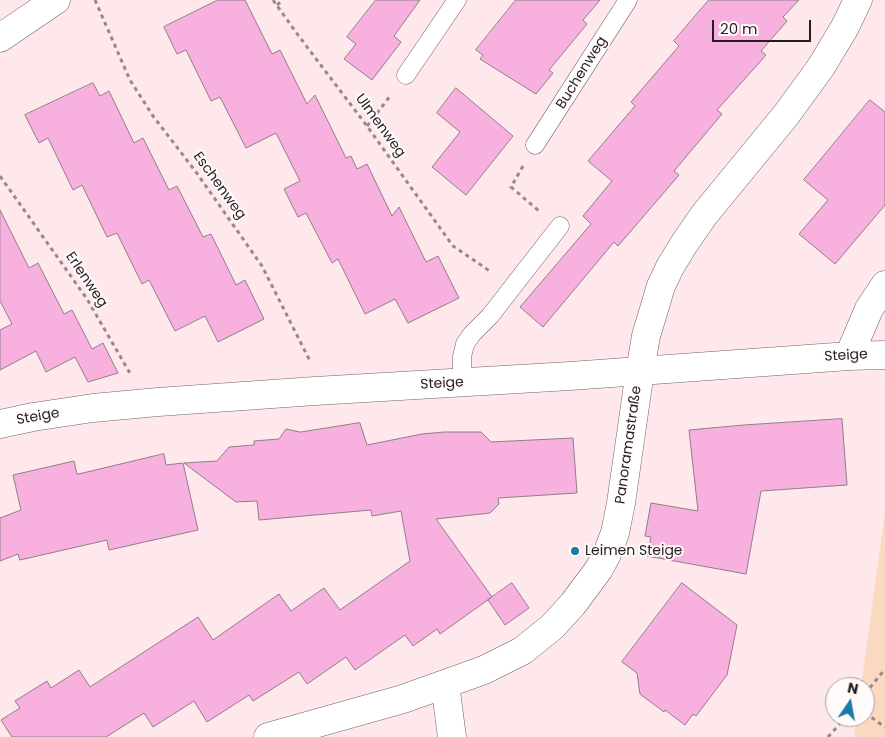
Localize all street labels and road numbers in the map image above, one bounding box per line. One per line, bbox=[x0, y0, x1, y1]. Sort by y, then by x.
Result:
street label: Buchenweg bbox=[553, 34, 611, 112]
street label: Ulmenweg bbox=[351, 91, 409, 161]
street label: Eschenweg bbox=[189, 149, 249, 223]
street label: Erlenweg bbox=[61, 249, 111, 311]
street label: Steige bbox=[824, 346, 868, 366]
street label: Steige bbox=[420, 374, 464, 394]
street label: Panoramastraße bbox=[612, 385, 646, 505]
street label: Steige bbox=[15, 405, 61, 429]

